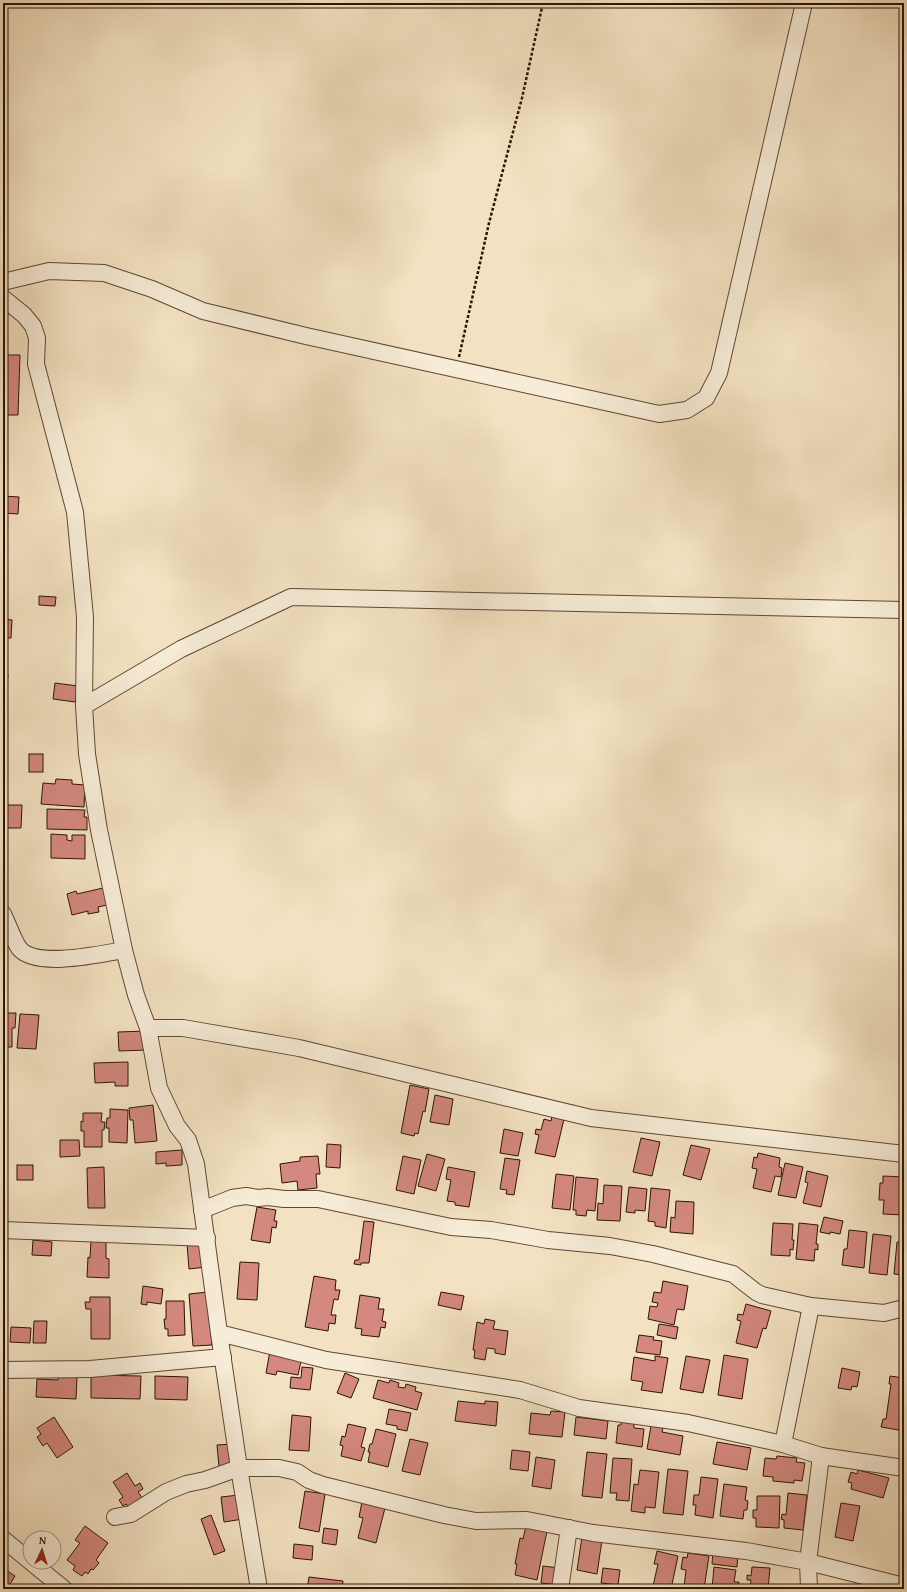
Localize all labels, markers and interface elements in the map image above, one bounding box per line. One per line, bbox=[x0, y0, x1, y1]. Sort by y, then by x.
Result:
north arrow bbox=[22, 1530, 62, 1570]
text: N bbox=[38, 1532, 48, 1548]

